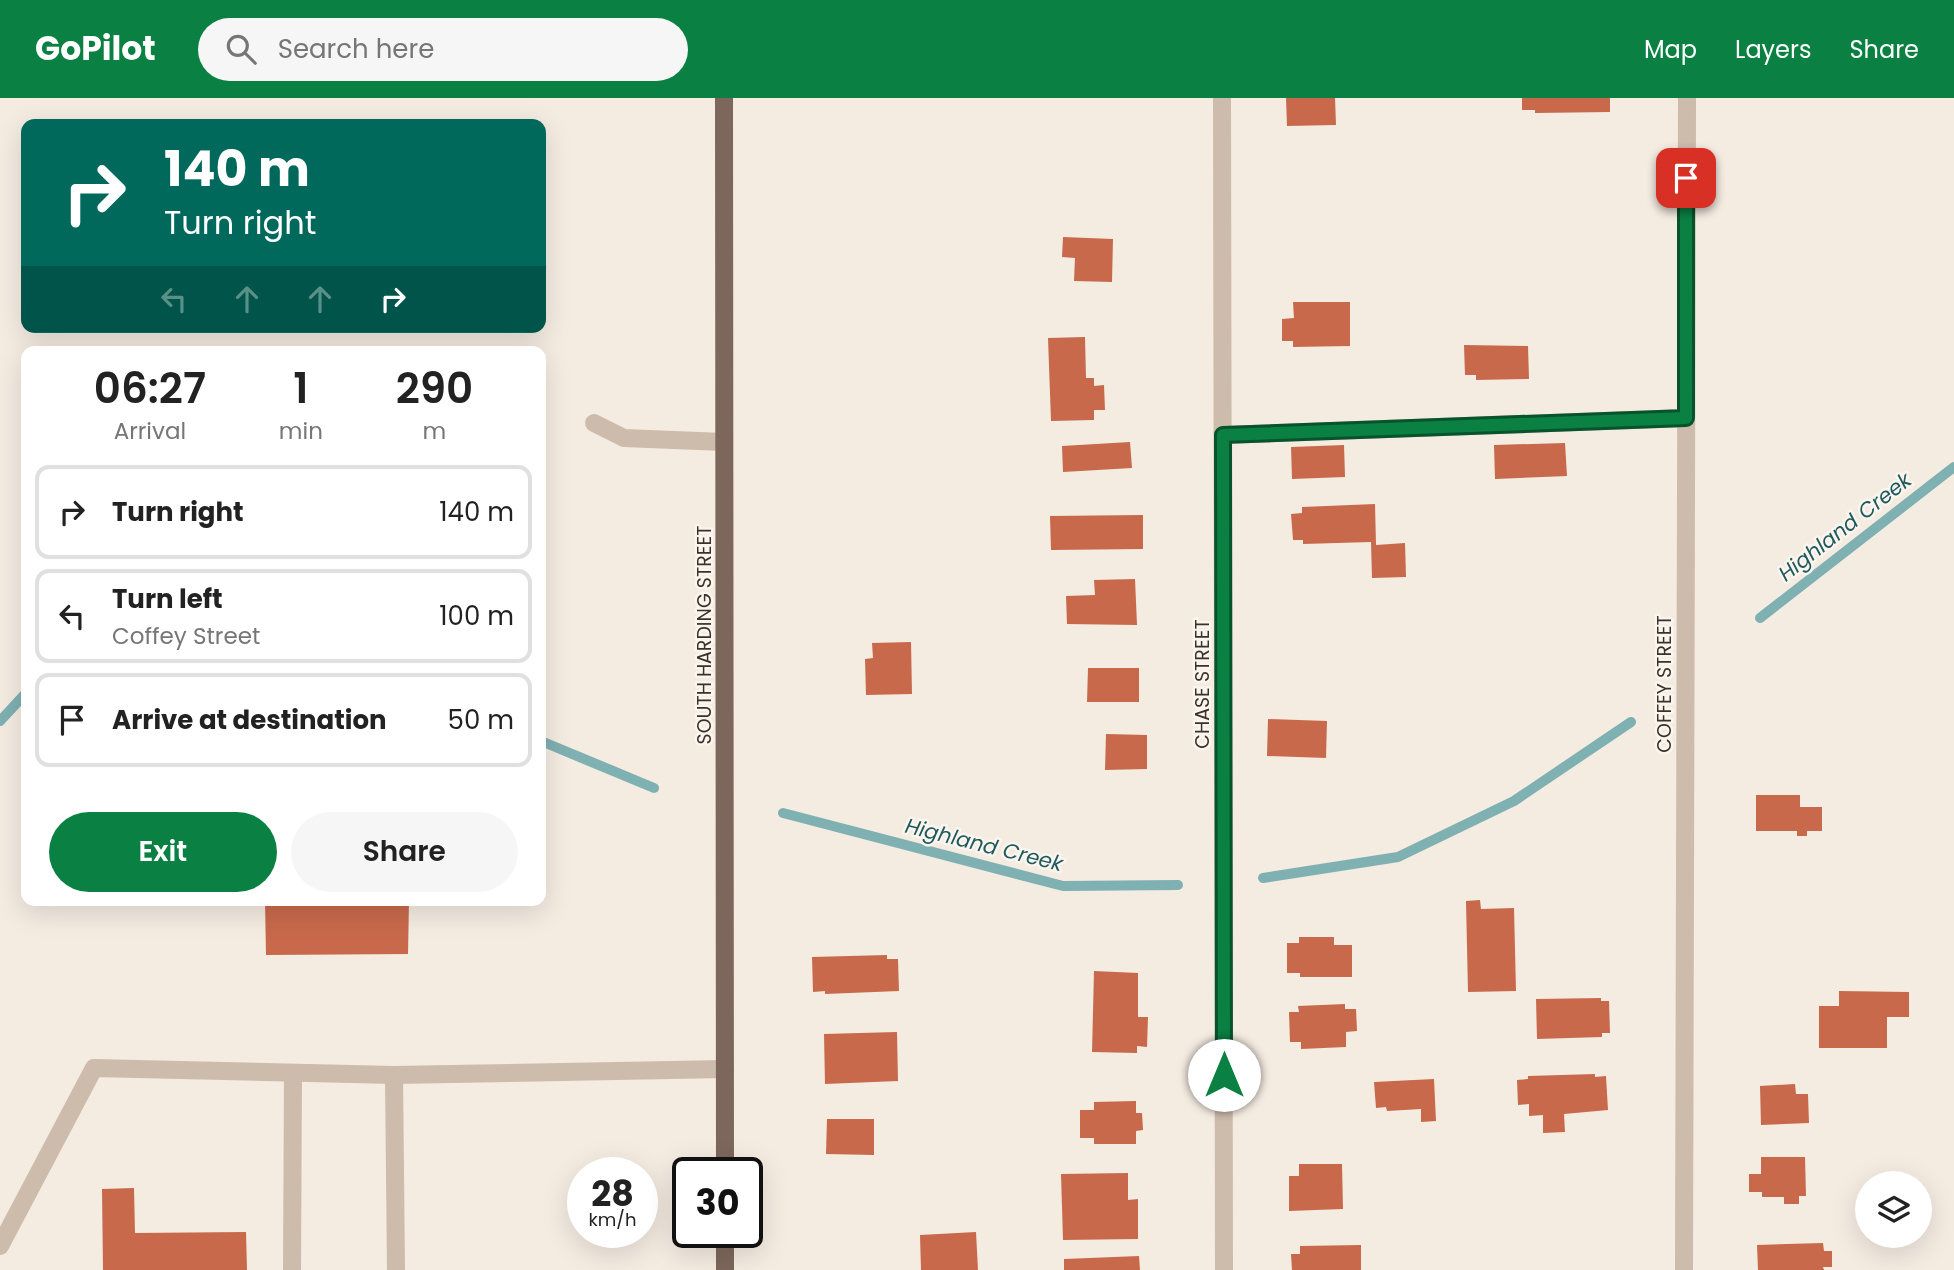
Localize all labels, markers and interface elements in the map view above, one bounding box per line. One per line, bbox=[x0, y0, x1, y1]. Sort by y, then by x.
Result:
search box bbox=[198, 18, 688, 81]
text: GoPilot bbox=[35, 25, 156, 72]
icon: search bbox=[222, 30, 260, 68]
text: Search here bbox=[278, 31, 434, 67]
text: Map bbox=[1644, 33, 1697, 66]
text: Layers bbox=[1735, 33, 1811, 66]
text: Share bbox=[1849, 33, 1919, 66]
text: 140 m bbox=[164, 135, 310, 203]
icon: right bbox=[49, 147, 140, 238]
pin bbox=[1656, 148, 1716, 208]
icon: arrive bbox=[1667, 159, 1705, 197]
text: Turn right bbox=[164, 200, 316, 245]
icon: left bbox=[155, 280, 193, 318]
icon: ahead bbox=[228, 280, 266, 318]
icon: ahead bbox=[301, 280, 339, 318]
icon: right bbox=[374, 280, 412, 318]
text: 06:27 bbox=[94, 359, 206, 418]
text: 1 bbox=[293, 359, 308, 418]
text: 290 bbox=[396, 359, 473, 418]
text: Arrival bbox=[114, 415, 186, 447]
text: min bbox=[279, 415, 323, 447]
text: m bbox=[423, 415, 446, 447]
water label: Highland Creek bbox=[1772, 465, 1918, 588]
icon: right bbox=[53, 493, 91, 531]
text: Turn right bbox=[112, 494, 244, 530]
text: 140 m bbox=[439, 494, 514, 530]
street label: SOUTH HARDING STREET bbox=[691, 526, 718, 745]
text: Turn left bbox=[112, 581, 223, 617]
icon: left bbox=[53, 597, 91, 635]
text: 100 m bbox=[439, 598, 514, 634]
street label: COFFEY STREET bbox=[1651, 615, 1678, 753]
street label: CHASE STREET bbox=[1189, 619, 1216, 749]
text: Coffey Street bbox=[112, 620, 260, 652]
icon: arrive bbox=[53, 701, 91, 739]
text: Arrive at destination bbox=[112, 702, 387, 738]
text: 50 m bbox=[448, 702, 514, 738]
water label: Highland Creek bbox=[902, 811, 1067, 878]
button: Exit bbox=[49, 812, 277, 892]
button: Share bbox=[291, 812, 518, 892]
position arrow bbox=[1187, 1038, 1261, 1112]
speed limit sign: 30 bbox=[672, 1157, 763, 1248]
text: 28 bbox=[591, 1169, 634, 1218]
map controls bbox=[1855, 1171, 1932, 1248]
button: layers bbox=[1855, 1171, 1932, 1248]
text: km/h bbox=[589, 1207, 636, 1232]

